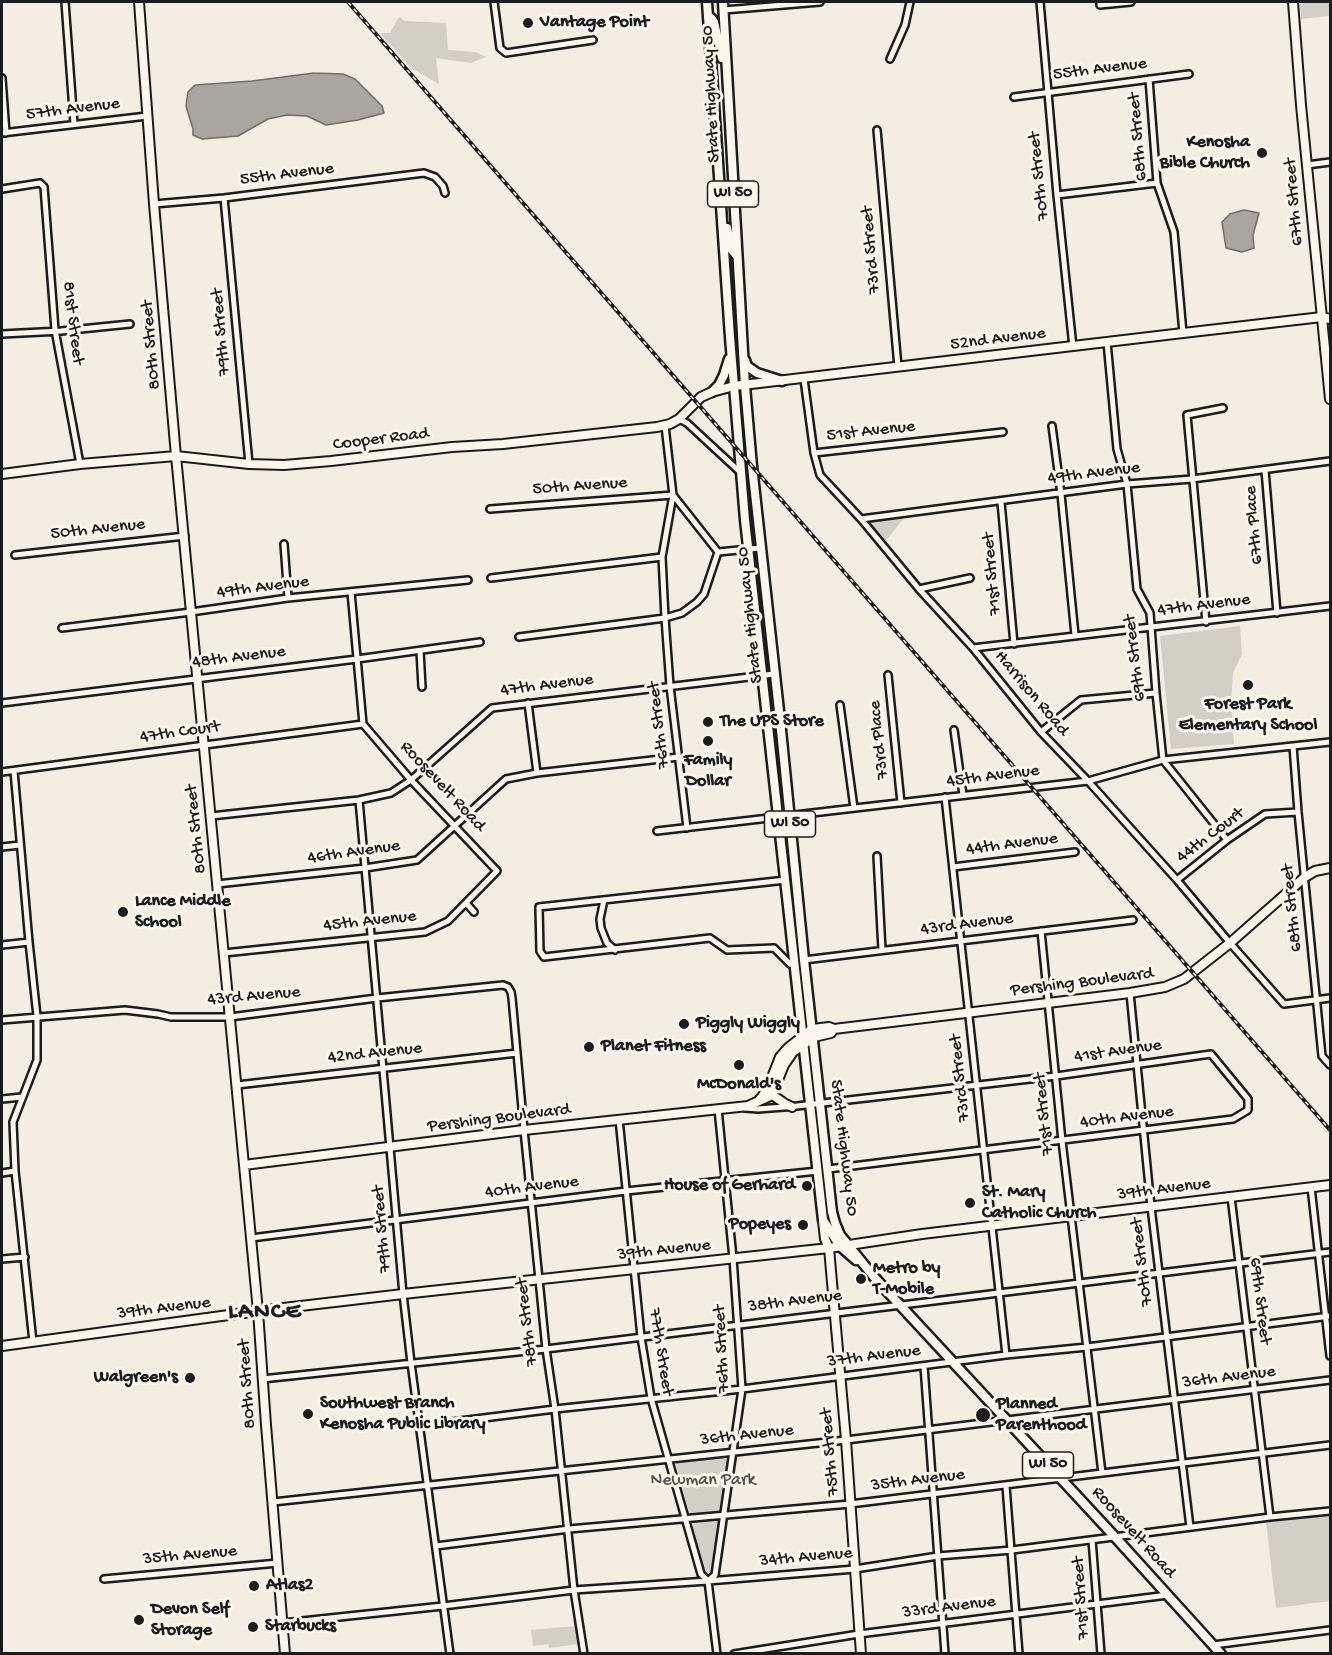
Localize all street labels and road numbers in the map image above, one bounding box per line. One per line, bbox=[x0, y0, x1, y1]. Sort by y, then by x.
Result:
street label: State Highway 50 bbox=[698, 25, 726, 163]
street label: 55th Avenue bbox=[1052, 54, 1148, 86]
street label: 68th Street bbox=[1124, 92, 1154, 182]
street label: 57th Avenue bbox=[25, 94, 121, 126]
street label: 70th Street bbox=[1025, 131, 1055, 221]
street label: 67th Street bbox=[1280, 157, 1310, 247]
street label: 55th Avenue bbox=[239, 159, 335, 191]
road number: WI 50 bbox=[708, 181, 758, 207]
street label: 73rd Street bbox=[857, 205, 887, 295]
street label: 81st Street bbox=[56, 280, 88, 366]
street label: 79th Street bbox=[207, 287, 237, 377]
street label: 80th Street bbox=[137, 300, 167, 390]
street label: 52nd Avenue bbox=[949, 323, 1047, 357]
street label: 51st Avenue bbox=[826, 417, 916, 447]
street label: Cooper Road bbox=[332, 423, 430, 457]
street label: 49th Avenue bbox=[1047, 458, 1141, 490]
street label: 50th Avenue bbox=[532, 473, 628, 501]
street label: 67th Place bbox=[1241, 485, 1269, 565]
street label: 50th Avenue bbox=[50, 514, 146, 546]
street label: 71st Street bbox=[979, 532, 1007, 616]
street label: State Highway 50 bbox=[733, 546, 769, 684]
street label: 49th Avenue bbox=[216, 572, 310, 604]
street label: 47th Avenue bbox=[1156, 590, 1252, 622]
street label: 69th Street bbox=[1120, 613, 1152, 703]
street label: 48th Avenue bbox=[191, 642, 287, 674]
street label: Harrison Road bbox=[989, 647, 1073, 741]
street label: 47th Avenue bbox=[499, 670, 595, 702]
street label: 76th Street bbox=[644, 680, 676, 770]
street label: 73rd Place bbox=[865, 699, 895, 781]
street label: 47th Court bbox=[139, 717, 221, 749]
street label: Roosevelt Road bbox=[394, 737, 490, 837]
street label: 45th Avenue bbox=[945, 761, 1041, 793]
street label: 80th Street bbox=[182, 783, 212, 875]
street label: 44th Court bbox=[1173, 803, 1249, 869]
road number: WI 50 bbox=[764, 811, 816, 837]
street label: 44th Avenue bbox=[965, 829, 1059, 861]
street label: 46th Avenue bbox=[306, 836, 402, 870]
street label: 68th Street bbox=[1278, 863, 1308, 953]
street label: 45th Avenue bbox=[322, 906, 418, 938]
street label: 43rd Avenue bbox=[919, 909, 1015, 941]
street label: Pershing Boulevard bbox=[1009, 964, 1155, 1002]
street label: 43rd Avenue bbox=[207, 982, 301, 1012]
street label: 73rd Street bbox=[946, 1033, 976, 1123]
street label: 41st Avenue bbox=[1073, 1035, 1163, 1069]
street label: 42nd Avenue bbox=[327, 1038, 423, 1070]
street label: 71st Street bbox=[1030, 1072, 1060, 1156]
street label: State Highway 50 bbox=[824, 1078, 862, 1218]
street label: Pershing Boulevard bbox=[426, 1100, 572, 1138]
street label: 40th Avenue bbox=[1079, 1102, 1175, 1134]
street label: 40th Avenue bbox=[484, 1172, 580, 1204]
street label: 39th Avenue bbox=[1116, 1174, 1212, 1206]
street label: 79th Street bbox=[368, 1184, 398, 1274]
street label: 70th Street bbox=[1127, 1217, 1159, 1307]
street label: 39th Avenue bbox=[616, 1235, 712, 1267]
street label: 69th Street bbox=[1243, 1256, 1275, 1346]
street label: 78th Street bbox=[512, 1277, 544, 1367]
street label: 38th Avenue bbox=[747, 1286, 843, 1318]
street label: 39th Avenue bbox=[116, 1293, 212, 1325]
street label: 76th Street bbox=[710, 1305, 736, 1393]
street label: 77th Street bbox=[642, 1307, 678, 1397]
street label: 80th Street bbox=[234, 1339, 262, 1429]
street label: 37th Avenue bbox=[826, 1341, 922, 1373]
street label: 36th Avenue bbox=[1181, 1362, 1277, 1394]
street label: 75th Street bbox=[816, 1407, 846, 1497]
street label: 36th Avenue bbox=[699, 1420, 795, 1452]
road number: WI 50 bbox=[1022, 1452, 1074, 1478]
street label: 35th Avenue bbox=[870, 1465, 966, 1497]
street label: Roosevelt Road bbox=[1086, 1483, 1180, 1583]
street label: 35th Avenue bbox=[142, 1541, 238, 1571]
street label: 34th Avenue bbox=[759, 1543, 853, 1573]
street label: 71st Street bbox=[1068, 1556, 1096, 1640]
street label: 33rd Avenue bbox=[901, 1592, 997, 1624]

